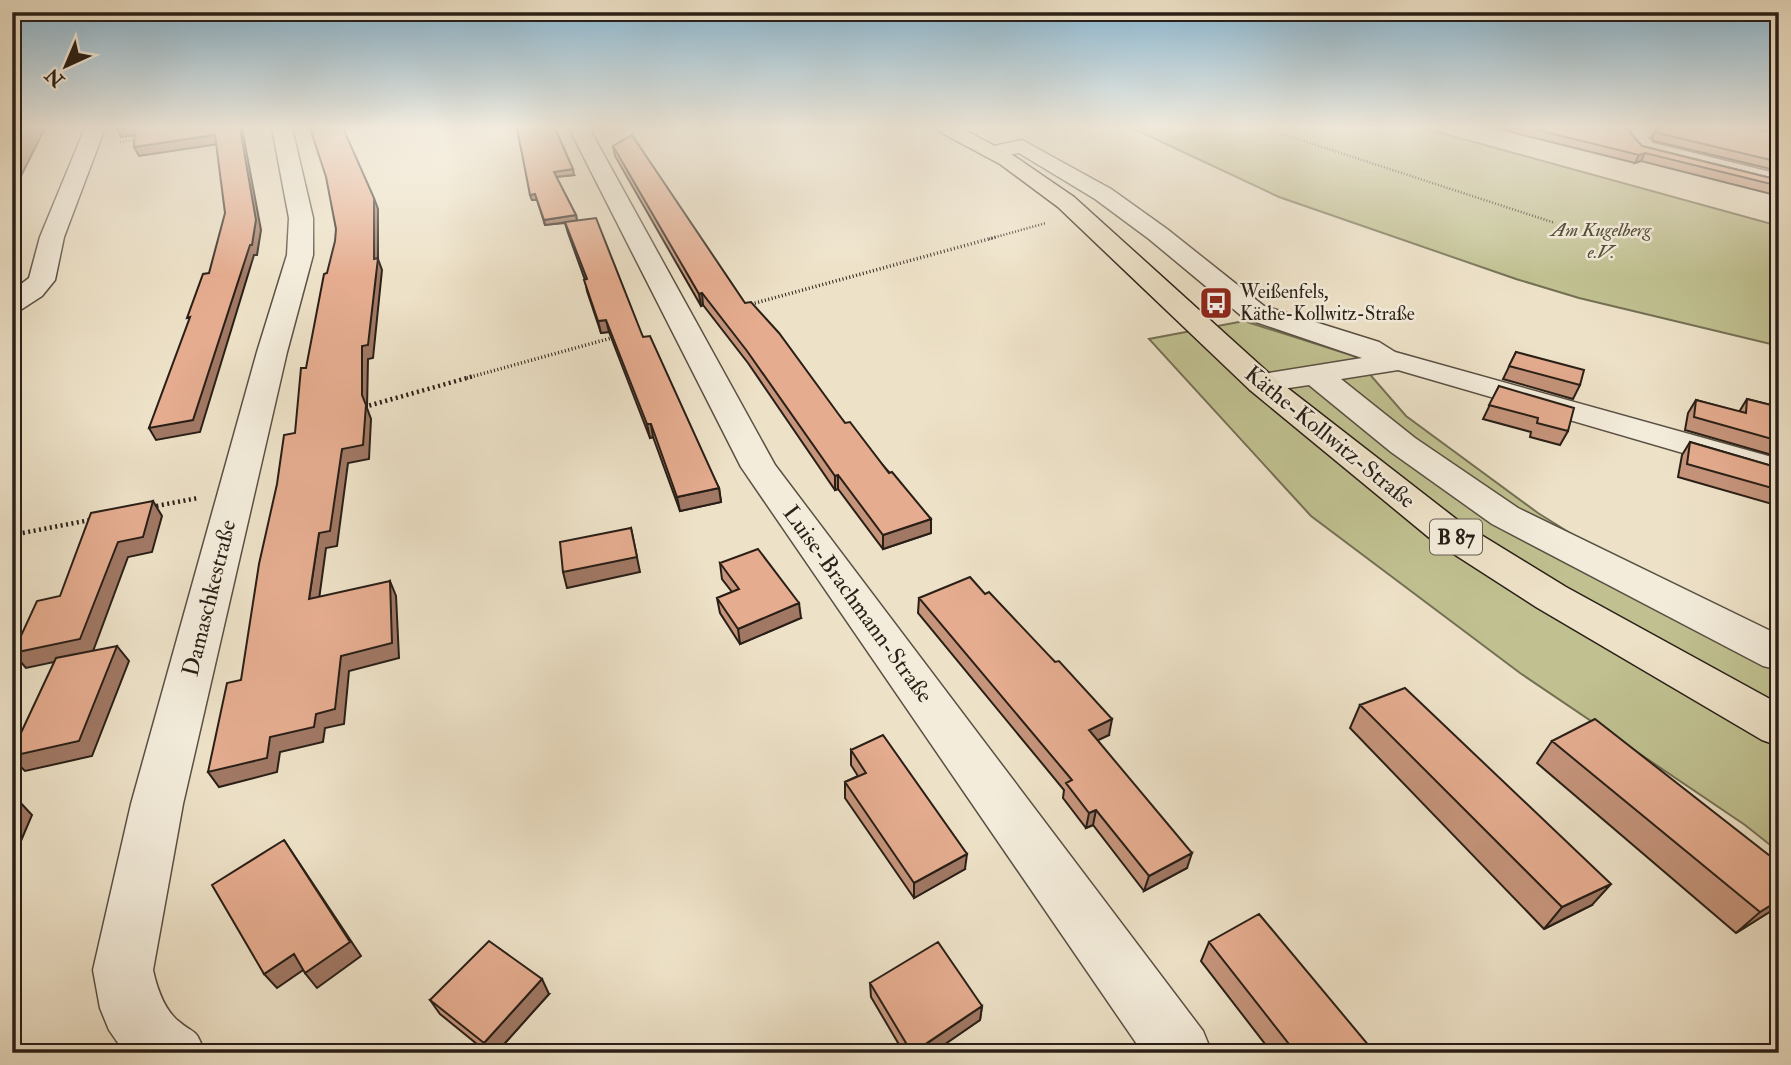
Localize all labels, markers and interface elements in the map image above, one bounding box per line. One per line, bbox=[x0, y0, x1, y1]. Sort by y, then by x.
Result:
north arrow bbox=[32, 32, 102, 102]
text: N bbox=[40, 62, 70, 93]
park label: Am Kugelberg e.V. bbox=[1549, 218, 1652, 264]
place label: Weißenfels, Käthe-Kollwitz-Straße bbox=[1239, 280, 1415, 326]
bus stop icon: Weißenfels, Käthe-Kollwitz-Straße bbox=[1197, 284, 1235, 322]
street label: Käthe-Kollwitz-Straße bbox=[1239, 359, 1422, 515]
street label: Luise-Brachmann-Straße bbox=[777, 499, 940, 709]
street label: Damaschkestraße bbox=[176, 516, 243, 679]
road number: B 87 bbox=[1430, 520, 1482, 554]

